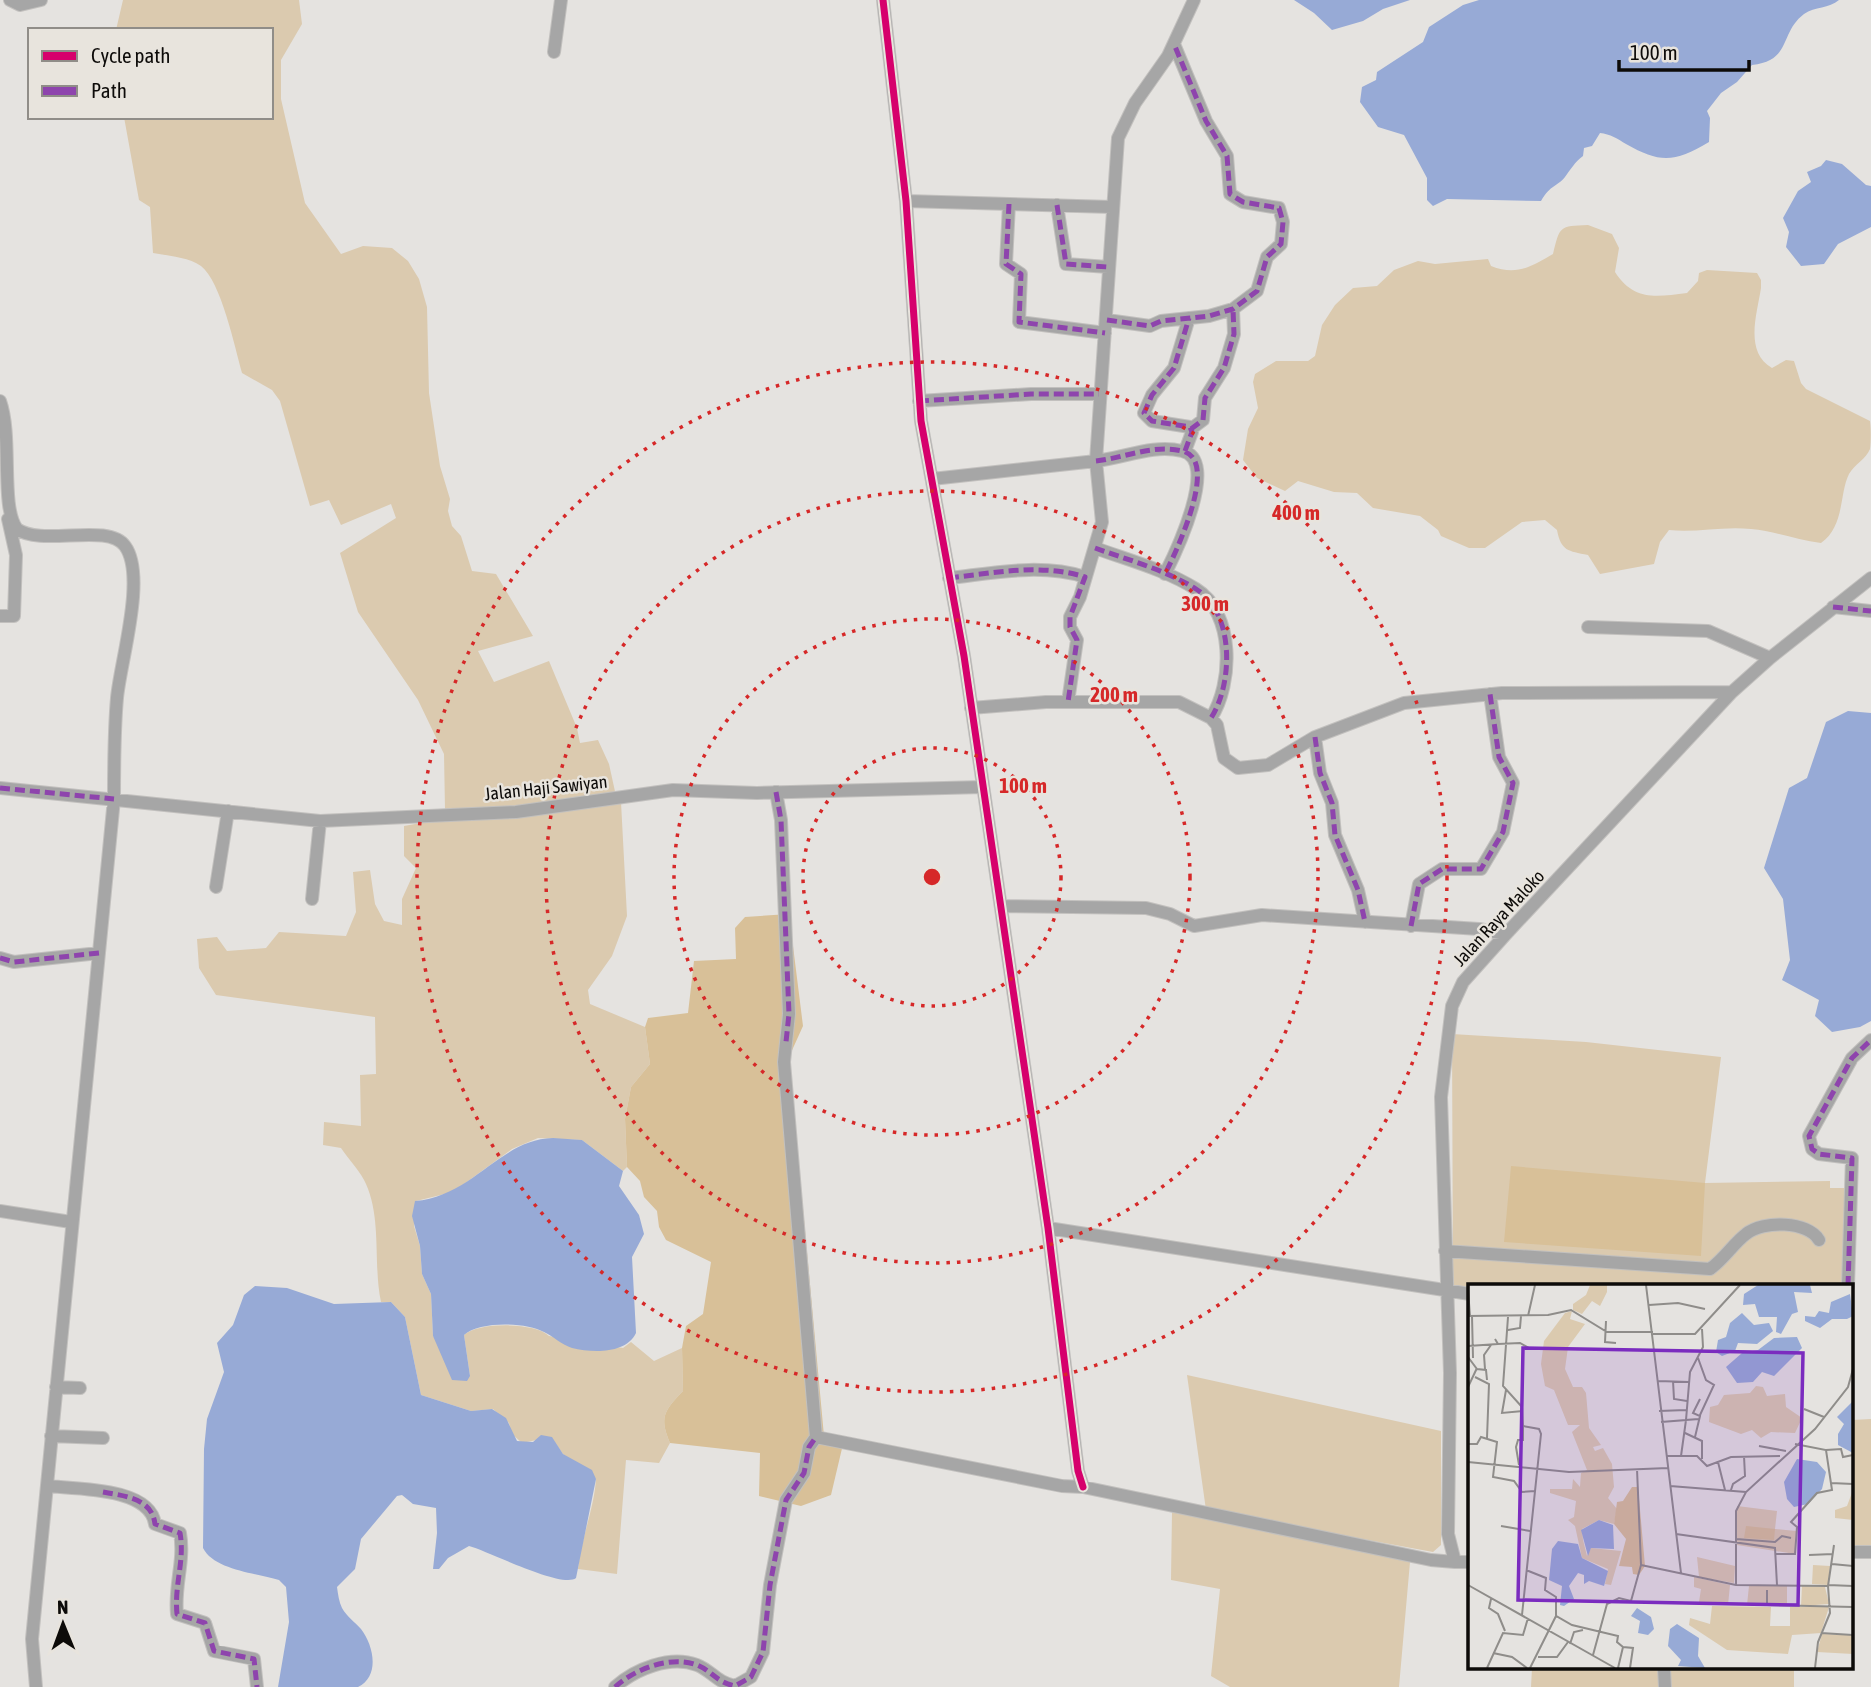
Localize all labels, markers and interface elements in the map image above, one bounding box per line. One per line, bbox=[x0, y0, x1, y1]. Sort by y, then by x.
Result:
legend bbox=[28, 28, 273, 119]
scale bar bbox=[1619, 28, 1748, 72]
text: 100 m bbox=[1630, 40, 1678, 64]
text: Cycle path bbox=[91, 43, 170, 67]
text: Path bbox=[91, 78, 127, 102]
text: 400 m bbox=[1271, 500, 1320, 524]
text: 300 m bbox=[1181, 591, 1229, 615]
text: 200 m bbox=[1090, 682, 1138, 706]
street label: Jalan Haji Sawiyan bbox=[484, 771, 608, 804]
text: 100 m bbox=[999, 773, 1047, 797]
centre of rings bbox=[920, 865, 944, 889]
street label: Jalan Raya Maloko bbox=[1449, 865, 1548, 970]
inset map bbox=[1468, 1284, 1854, 1670]
north arrow bbox=[28, 1589, 98, 1659]
text: N bbox=[57, 1596, 69, 1618]

